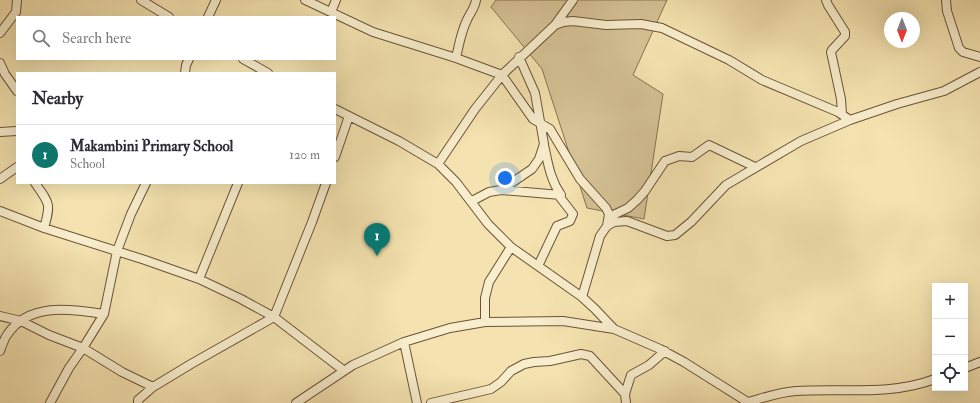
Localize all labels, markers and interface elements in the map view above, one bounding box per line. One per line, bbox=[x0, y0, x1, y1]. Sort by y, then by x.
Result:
north arrow bbox=[884, 12, 920, 48]
search box bbox=[16, 16, 336, 60]
icon: search bbox=[30, 27, 52, 49]
text: Search here bbox=[62, 29, 131, 48]
text: Nearby bbox=[32, 88, 83, 109]
text: Makambini Primary School bbox=[70, 137, 233, 156]
text: 1 bbox=[43, 147, 47, 163]
text: 120 m bbox=[289, 147, 320, 163]
text: School bbox=[70, 156, 105, 172]
your location bbox=[495, 168, 515, 188]
pin: 1 bbox=[364, 223, 390, 256]
map controls bbox=[932, 283, 968, 391]
button: + bbox=[932, 283, 968, 319]
button: − bbox=[932, 319, 968, 355]
button: locate bbox=[932, 355, 968, 391]

